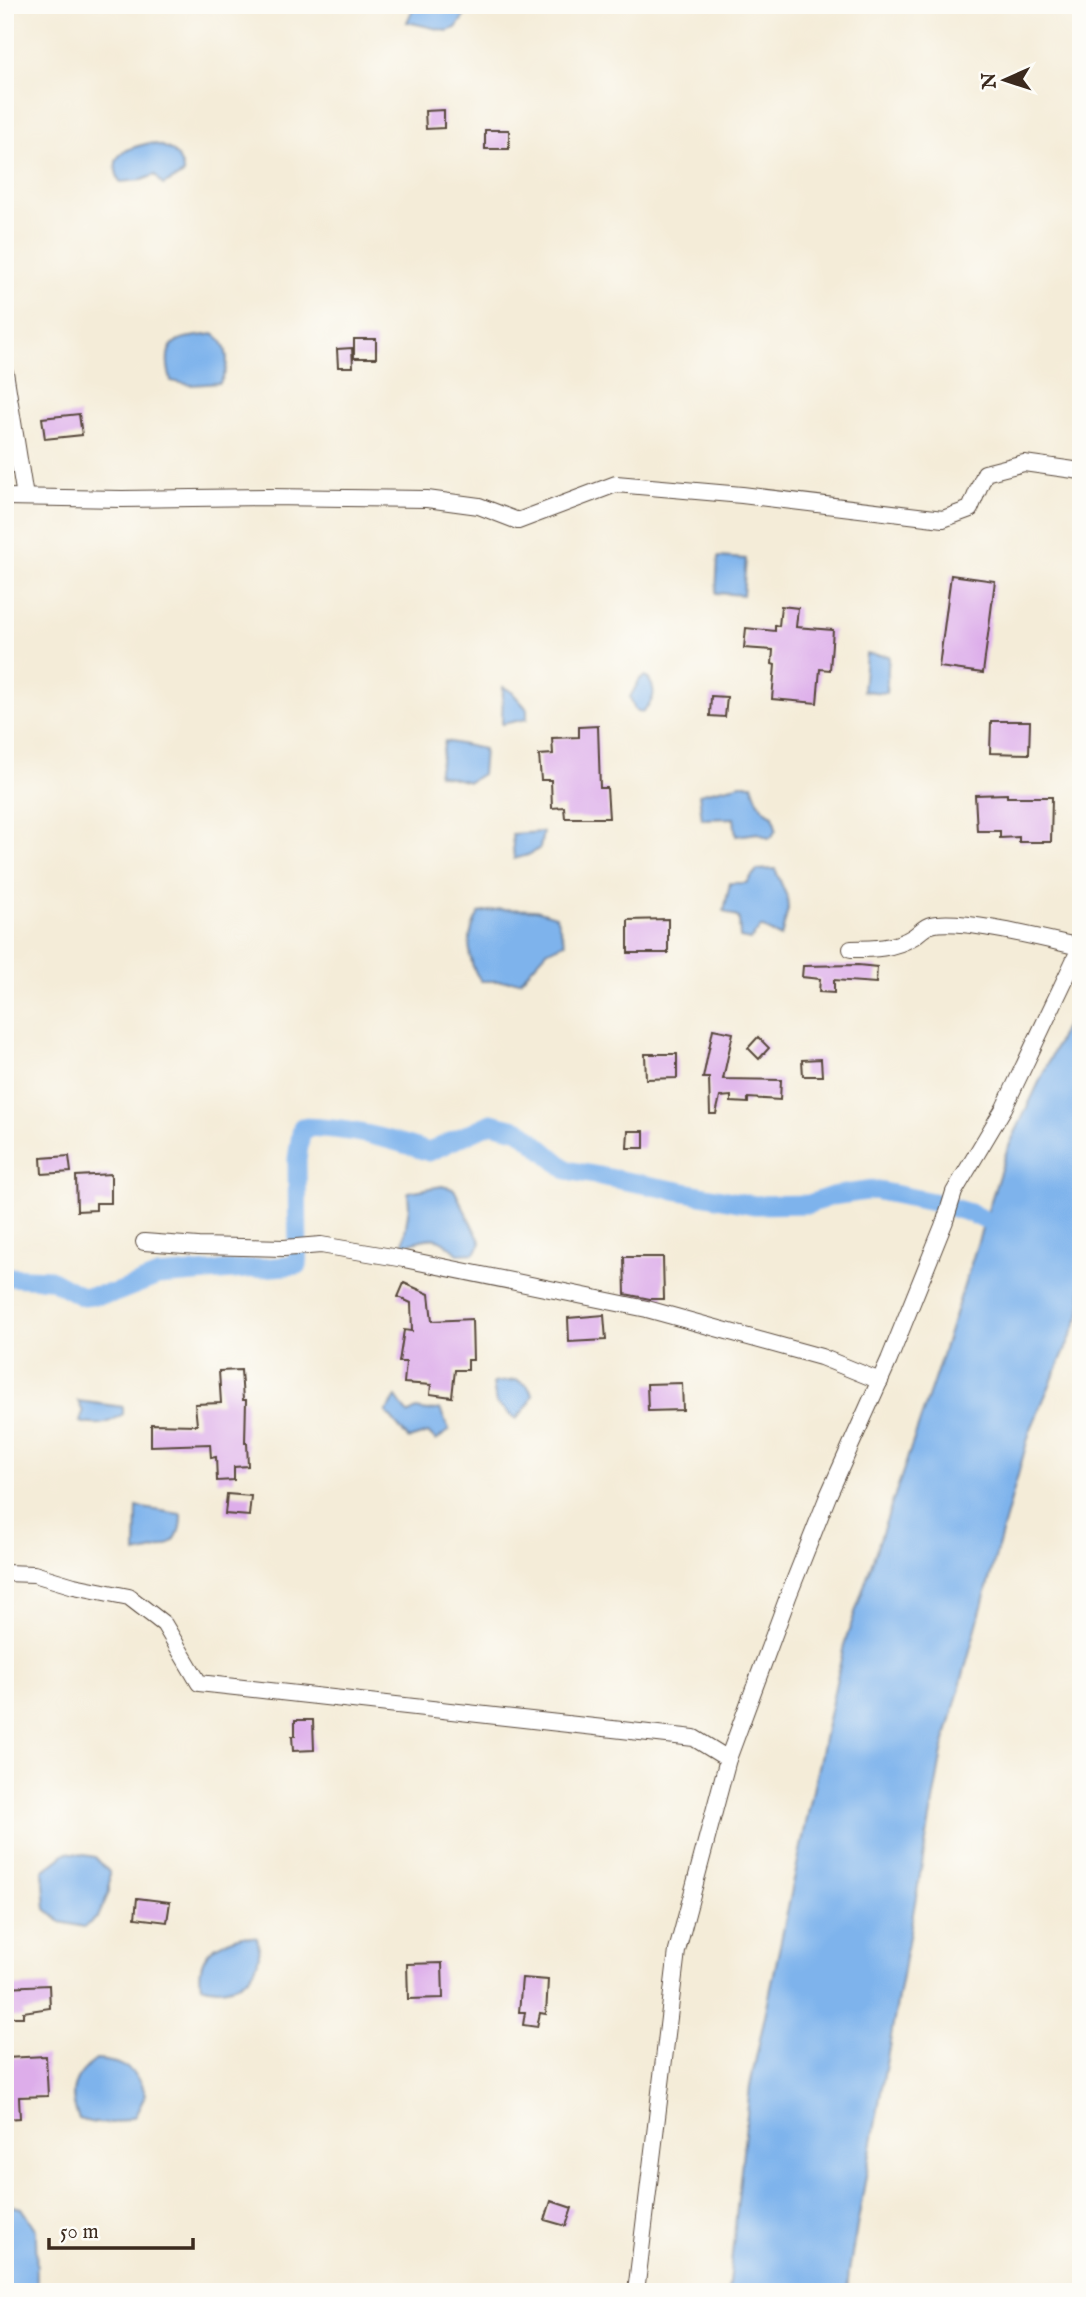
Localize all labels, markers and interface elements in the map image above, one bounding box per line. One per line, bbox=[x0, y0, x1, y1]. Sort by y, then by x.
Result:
north arrow bbox=[970, 46, 1040, 116]
text: N bbox=[978, 71, 1002, 91]
scale bar bbox=[49, 2206, 192, 2250]
text: 50 m bbox=[60, 2219, 99, 2246]

